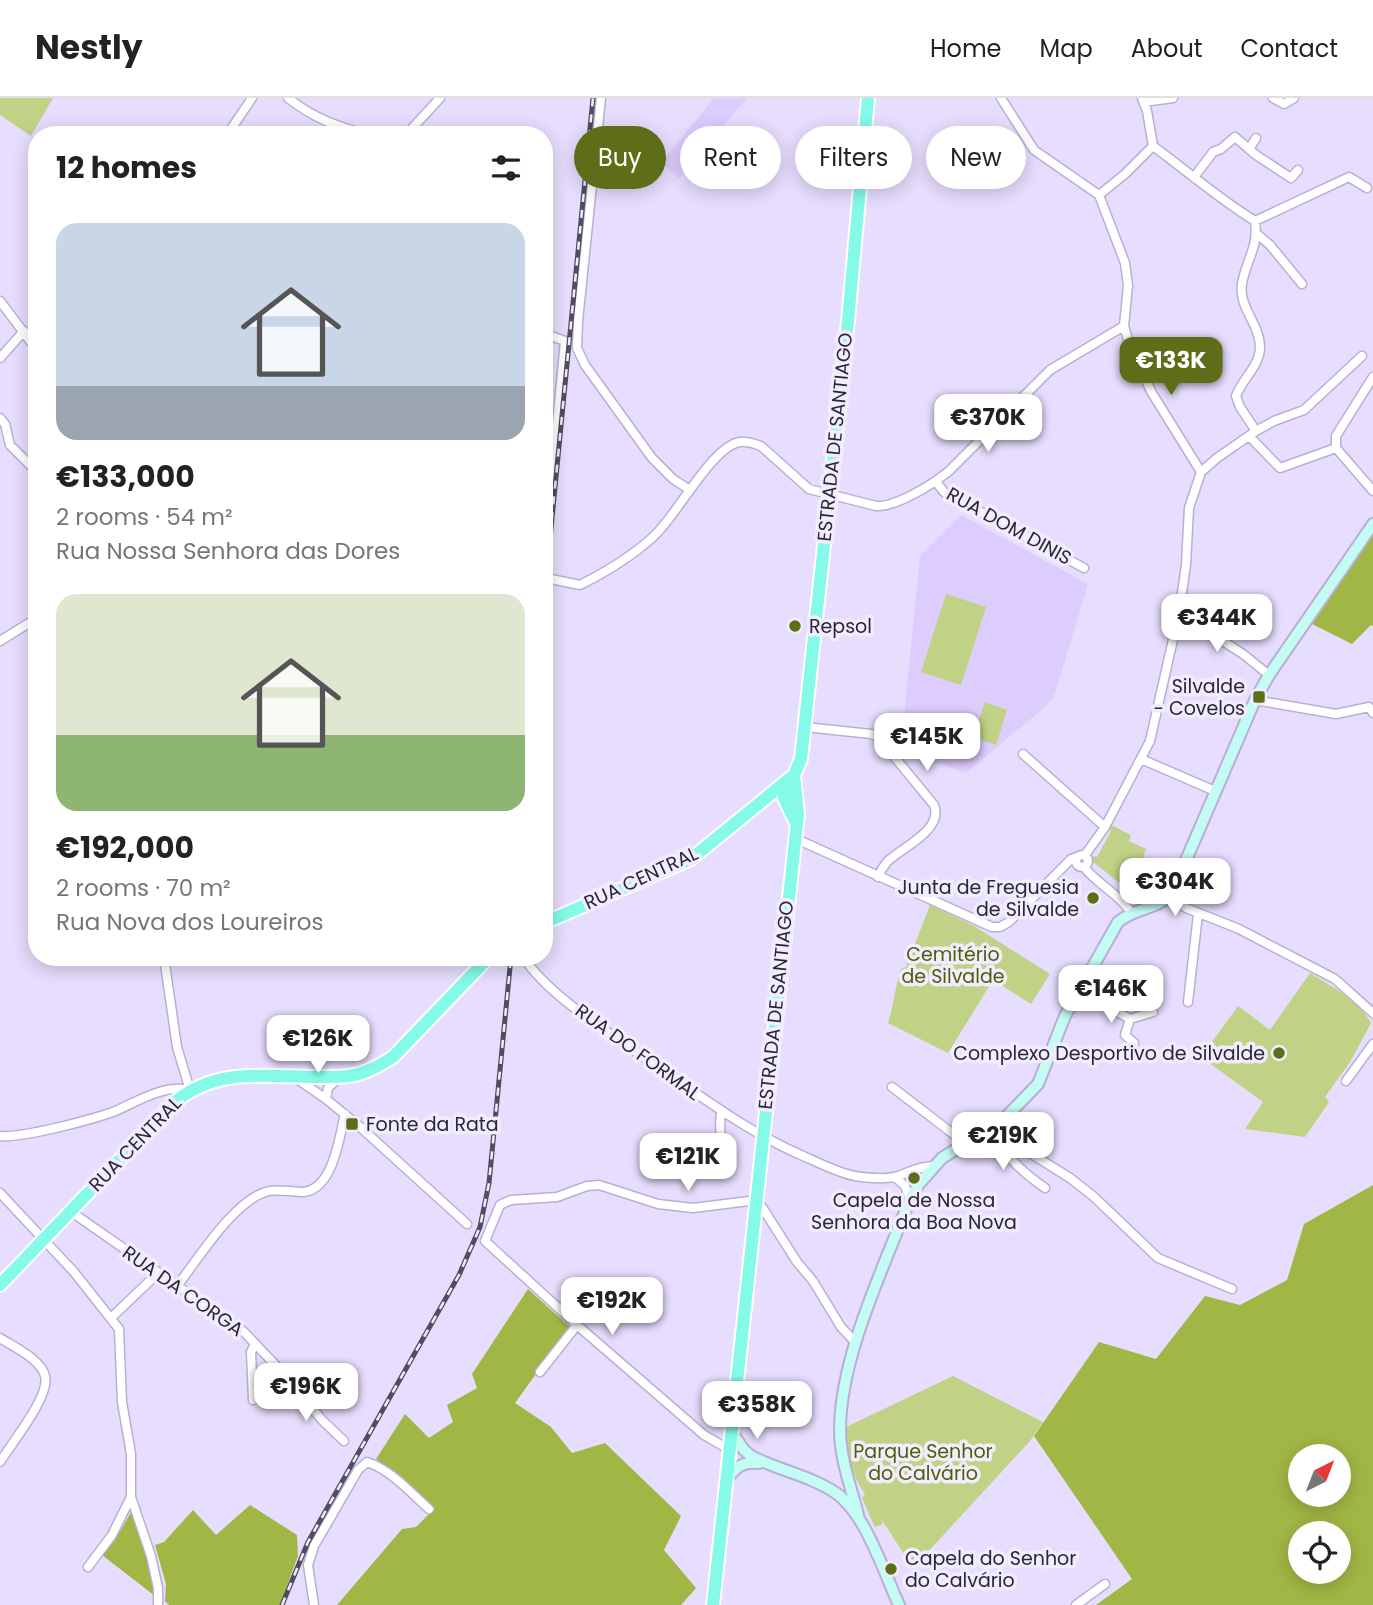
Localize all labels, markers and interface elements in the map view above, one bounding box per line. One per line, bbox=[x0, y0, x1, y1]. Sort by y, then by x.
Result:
text: Nestly bbox=[35, 24, 143, 71]
text: Home bbox=[930, 32, 1002, 65]
text: Map bbox=[1040, 32, 1093, 65]
text: About bbox=[1131, 32, 1202, 65]
text: Contact bbox=[1240, 32, 1338, 65]
chip: Buy bbox=[574, 126, 666, 189]
chip: Rent bbox=[680, 126, 781, 189]
chip: Filters bbox=[795, 126, 912, 189]
chip: New bbox=[926, 126, 1026, 189]
text: 12 homes bbox=[56, 146, 197, 189]
icon: filters bbox=[487, 149, 525, 187]
icon: home bbox=[228, 269, 354, 395]
street label: ESTRADA DE SANTIAGO bbox=[811, 331, 859, 543]
pin: €133K bbox=[1122, 338, 1220, 397]
text: €133K bbox=[1136, 344, 1206, 376]
pin: €370K bbox=[939, 394, 1037, 454]
text: €370K bbox=[950, 401, 1026, 433]
text: €133,000 bbox=[56, 455, 195, 498]
street label: RUA DOM DINIS bbox=[942, 480, 1076, 572]
text: 2 rooms · 54 m² bbox=[56, 501, 233, 533]
text: Rua Nossa Senhora das Dores bbox=[56, 535, 400, 567]
pin: €344K bbox=[1168, 594, 1266, 654]
text: €344K bbox=[1177, 601, 1257, 633]
place label: Repsol bbox=[809, 613, 872, 640]
marker: Repsol bbox=[787, 618, 803, 634]
icon: home bbox=[228, 640, 354, 766]
place label: Silvalde - Covelos bbox=[1153, 673, 1245, 722]
marker: Silvalde - Covelos bbox=[1251, 689, 1267, 705]
pin: €145K bbox=[878, 714, 976, 773]
text: €145K bbox=[890, 720, 964, 752]
text: €192,000 bbox=[56, 826, 194, 869]
street label: RUA CENTRAL bbox=[580, 840, 702, 916]
pin: €304K bbox=[1126, 858, 1224, 918]
text: €304K bbox=[1136, 865, 1214, 897]
text: 2 rooms · 70 m² bbox=[56, 872, 231, 904]
place label: Junta de Freguesia de Silvalde bbox=[897, 874, 1079, 923]
marker: Junta de Freguesia de Silvalde bbox=[1085, 890, 1101, 906]
street label: ESTRADA DE SANTIAGO bbox=[752, 899, 800, 1111]
text: Rua Nova dos Loureiros bbox=[56, 906, 323, 938]
park label: Cemitério de Silvalde bbox=[902, 941, 1005, 990]
pin: €146K bbox=[1062, 965, 1160, 1025]
text: €146K bbox=[1074, 972, 1148, 1004]
street label: RUA DO FORMAL bbox=[570, 997, 706, 1107]
pin: €126K bbox=[269, 1016, 367, 1075]
text: €126K bbox=[283, 1022, 353, 1054]
place label: Complexo Desportivo de Silvalde bbox=[953, 1040, 1265, 1067]
marker: Complexo Desportivo de Silvalde bbox=[1271, 1045, 1287, 1061]
street label: RUA CENTRAL bbox=[83, 1090, 187, 1198]
place label: Fonte da Rata bbox=[366, 1111, 499, 1138]
pin: €219K bbox=[954, 1112, 1052, 1172]
marker: Fonte da Rata bbox=[344, 1116, 360, 1132]
text: €219K bbox=[968, 1119, 1038, 1151]
pin: €121K bbox=[639, 1134, 737, 1193]
text: €121K bbox=[656, 1140, 720, 1172]
marker: Capela de Nossa Senhora da Boa Nova bbox=[906, 1170, 922, 1186]
place label: Capela de Nossa Senhora da Boa Nova bbox=[811, 1187, 1017, 1236]
street label: RUA DA CORGA bbox=[117, 1239, 249, 1343]
pin: €192K bbox=[563, 1278, 661, 1337]
text: €192K bbox=[577, 1284, 647, 1316]
pin: €196K bbox=[257, 1364, 355, 1423]
text: €196K bbox=[270, 1370, 342, 1402]
pin: €358K bbox=[708, 1382, 806, 1441]
text: €358K bbox=[718, 1388, 796, 1420]
park label: Parque Senhor do Calvário bbox=[853, 1438, 993, 1487]
north arrow bbox=[1288, 1444, 1351, 1507]
map controls bbox=[1288, 1444, 1351, 1584]
button: locate bbox=[1288, 1521, 1351, 1584]
place label: Capela do Senhor do Calvário bbox=[905, 1545, 1076, 1594]
marker: Capela do Senhor do Calvário bbox=[883, 1561, 899, 1577]

